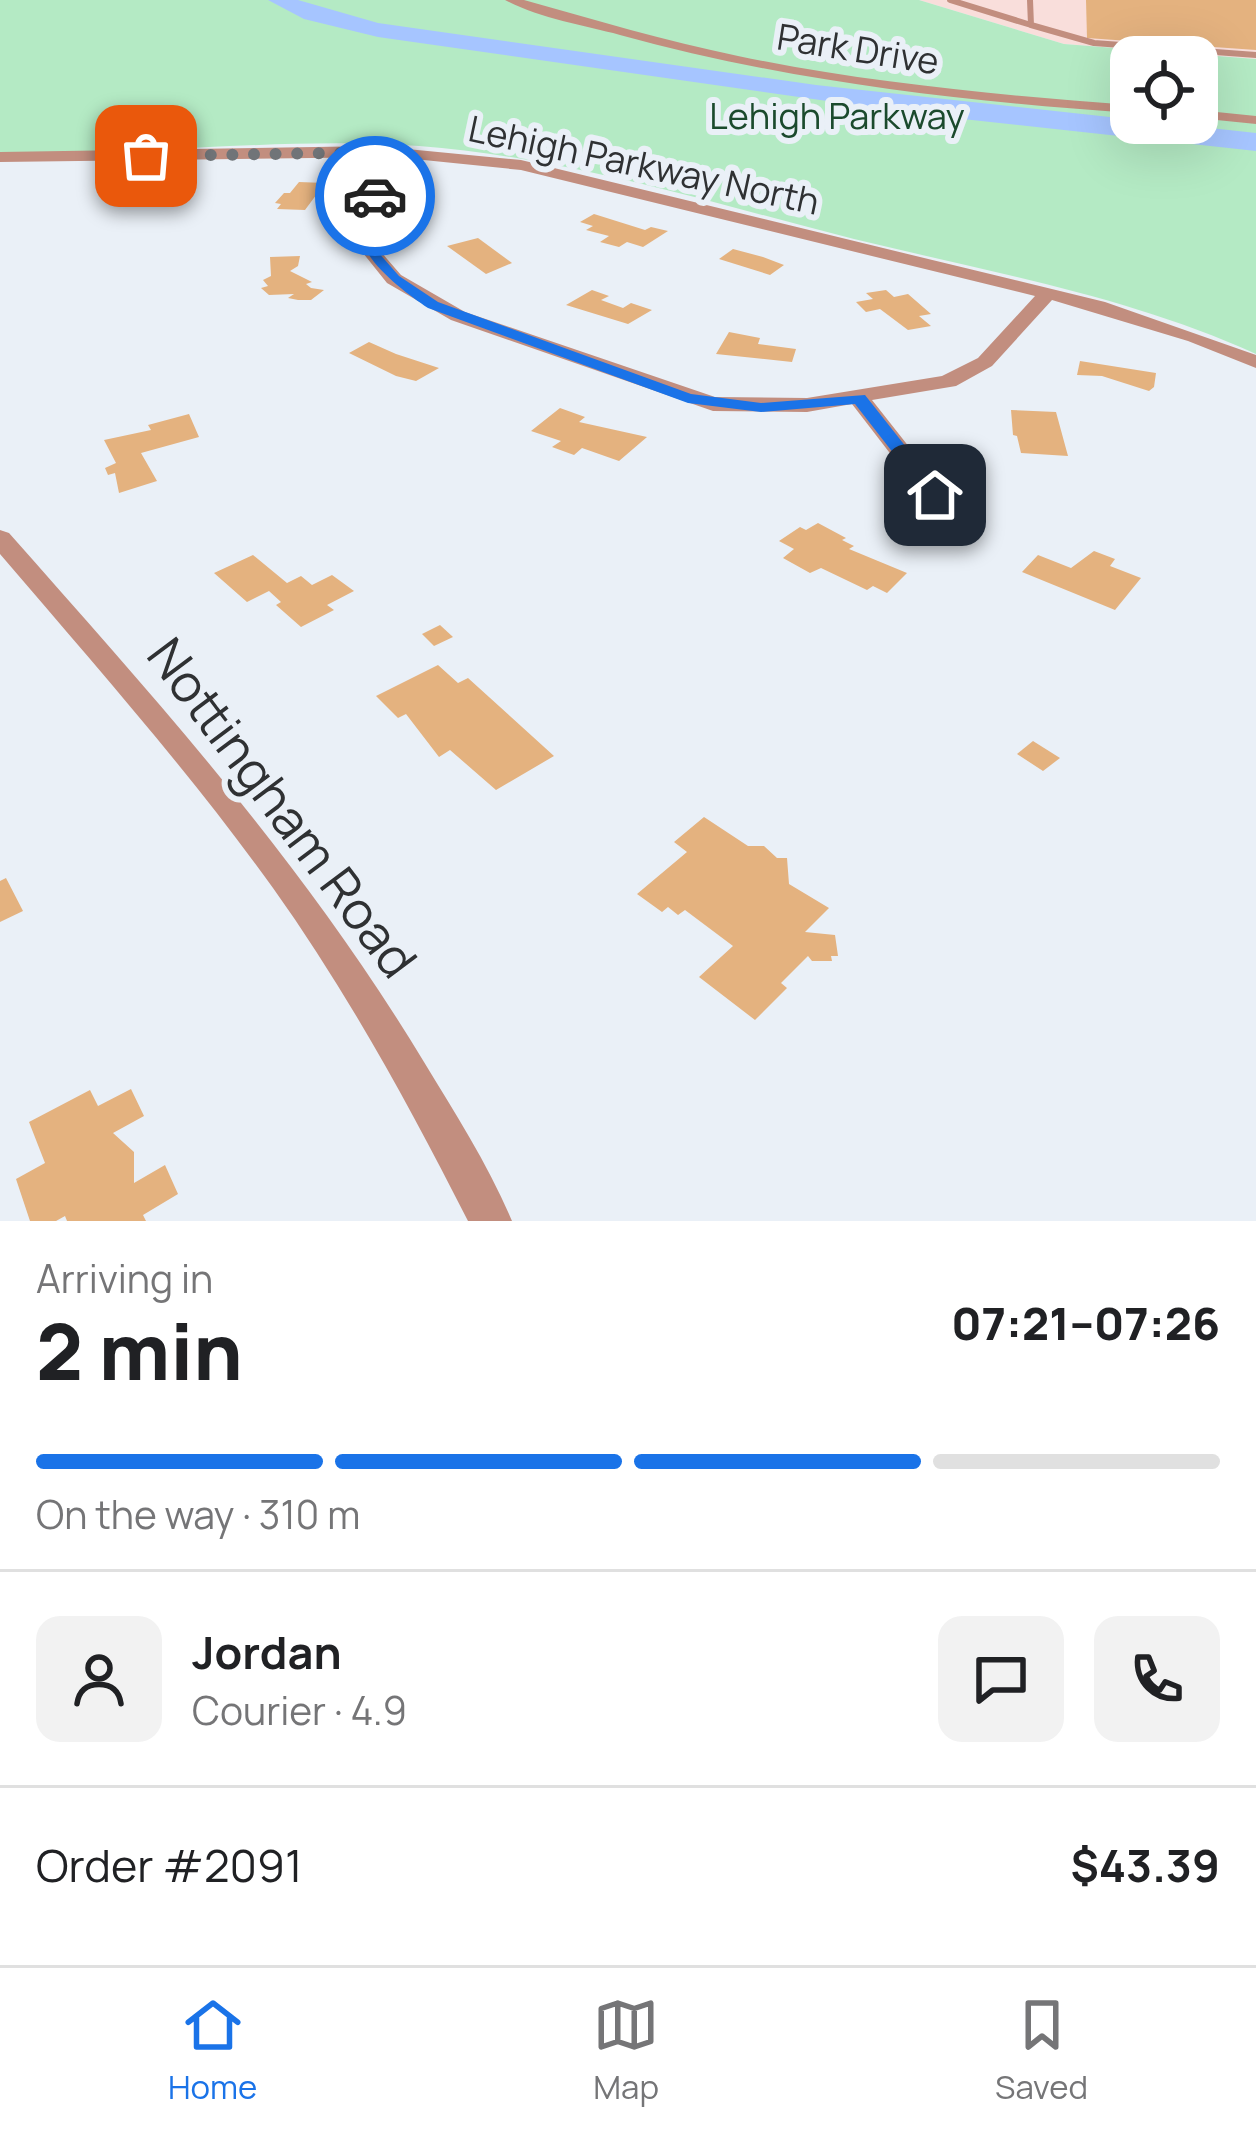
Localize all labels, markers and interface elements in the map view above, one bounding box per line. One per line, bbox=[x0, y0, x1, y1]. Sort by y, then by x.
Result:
street label: Park Drive bbox=[774, 12, 942, 85]
map controls bbox=[1110, 36, 1218, 144]
button: locate bbox=[1110, 36, 1218, 144]
park label: Lehigh Parkway bbox=[709, 91, 965, 140]
street label: Lehigh Parkway North bbox=[464, 103, 824, 226]
pin bbox=[95, 105, 197, 207]
icon: bag bbox=[113, 123, 179, 189]
courier bbox=[315, 136, 435, 256]
icon: car bbox=[342, 163, 408, 229]
pin bbox=[884, 444, 986, 546]
icon: home bbox=[902, 462, 968, 528]
street label: Nottingham Road bbox=[133, 623, 434, 991]
text: Arriving in bbox=[36, 1251, 213, 1305]
text: 07:21–07:26 bbox=[951, 1292, 1220, 1354]
text: 2 min bbox=[36, 1297, 243, 1403]
text: On the way · 310 m bbox=[36, 1487, 360, 1541]
button: person bbox=[36, 1616, 162, 1742]
button: chat bbox=[938, 1616, 1064, 1742]
button: phone bbox=[1094, 1616, 1220, 1742]
text: Jordan bbox=[192, 1621, 342, 1683]
text: Courier · 4.9 bbox=[192, 1683, 407, 1737]
text: Order #2091 bbox=[36, 1834, 303, 1896]
text: $43.39 bbox=[1070, 1834, 1220, 1896]
tab: Home bbox=[168, 1992, 257, 2109]
tab: Map bbox=[593, 1992, 659, 2109]
tab: Saved bbox=[995, 1992, 1088, 2109]

